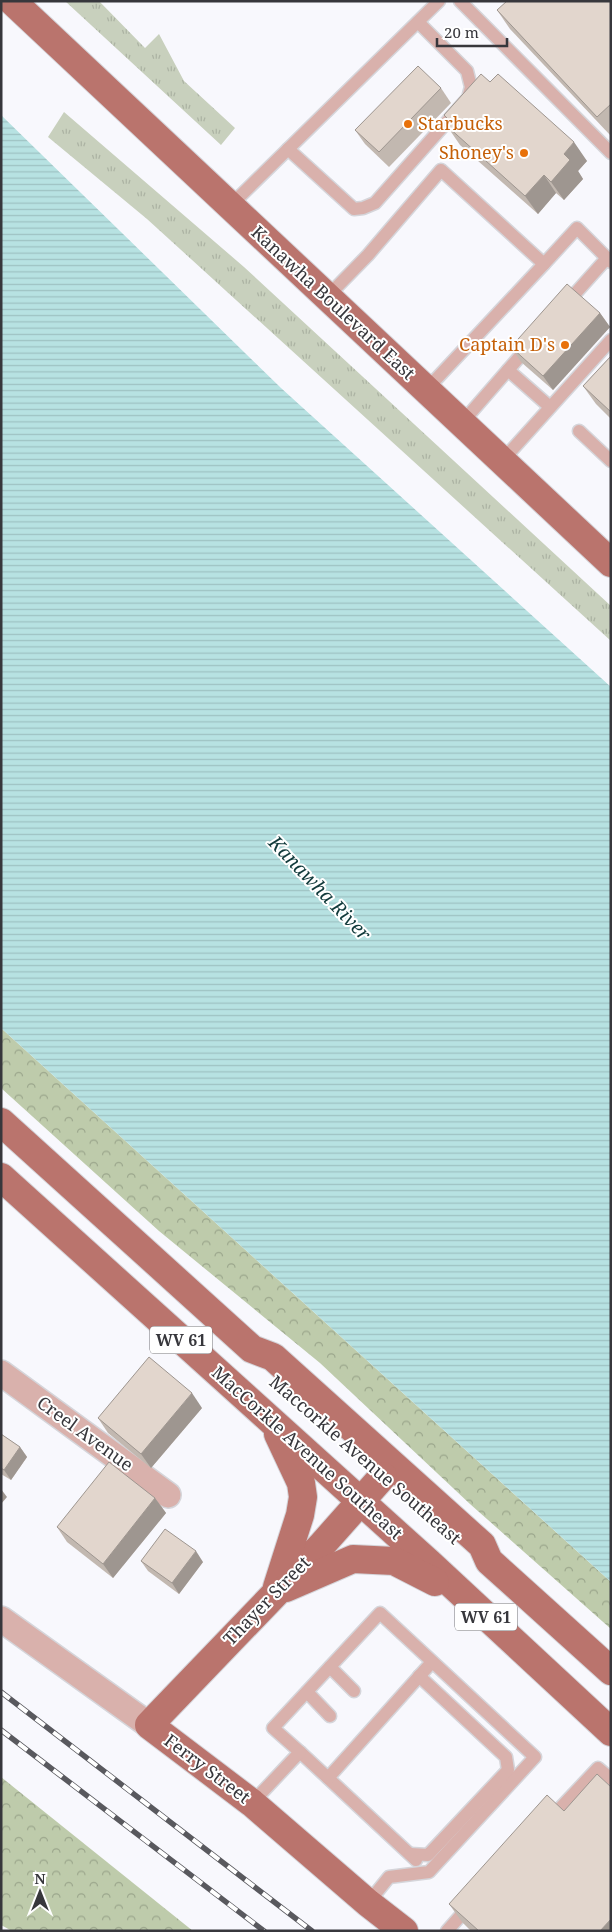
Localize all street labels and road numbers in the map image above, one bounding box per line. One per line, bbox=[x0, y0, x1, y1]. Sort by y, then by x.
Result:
street label: Kanawha Boulevard East bbox=[247, 220, 421, 385]
road number: WV 61 bbox=[150, 1326, 212, 1354]
street label: MacCorkle Avenue Southeast bbox=[207, 1360, 408, 1544]
street label: Maccorkle Avenue Southeast bbox=[265, 1369, 467, 1549]
street label: Creel Avenue bbox=[33, 1390, 139, 1476]
street label: Thayer Street bbox=[218, 1550, 315, 1650]
road number: WV 61 bbox=[455, 1604, 517, 1630]
street label: Ferry Street bbox=[160, 1728, 255, 1808]

